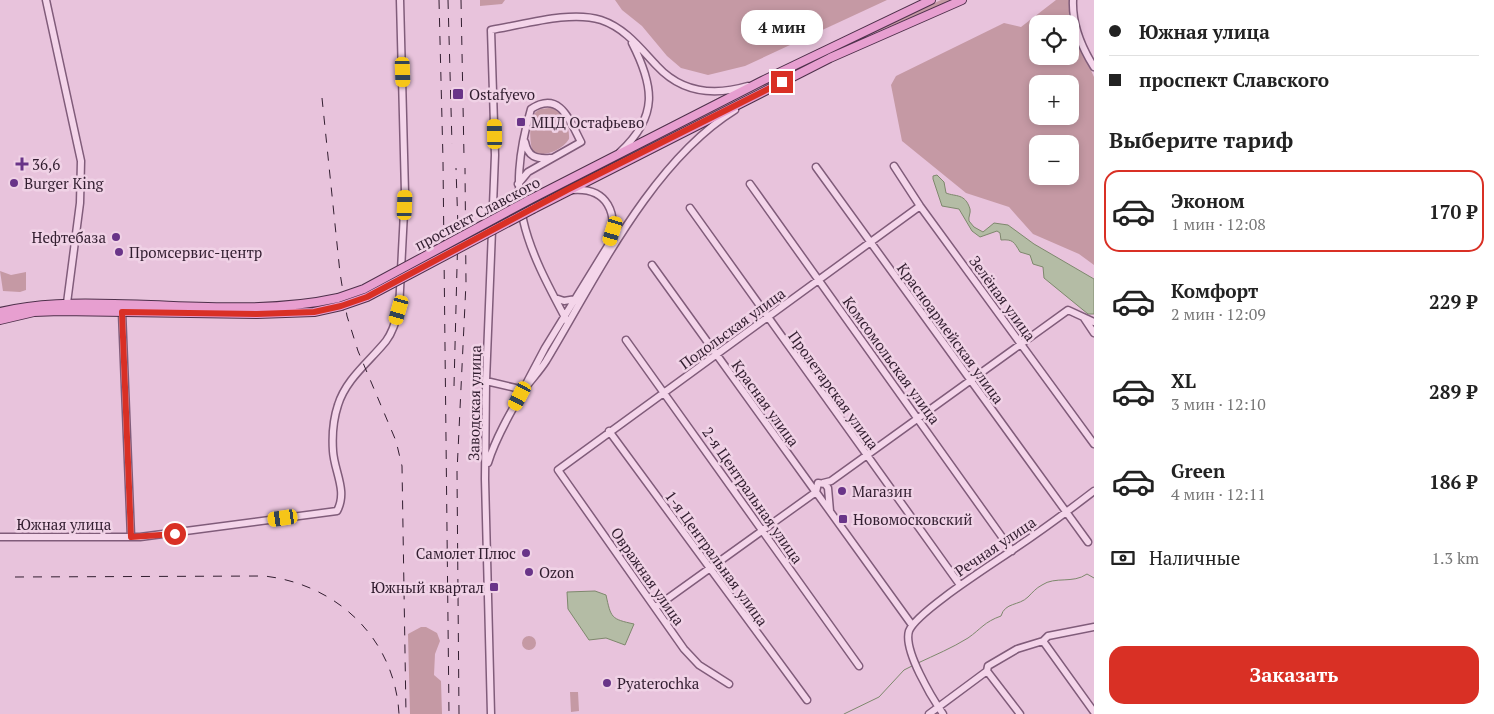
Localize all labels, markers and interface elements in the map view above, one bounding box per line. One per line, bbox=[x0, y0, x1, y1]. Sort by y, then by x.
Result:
callout: 4 мин bbox=[741, 9, 823, 44]
map controls bbox=[1029, 15, 1079, 185]
button: locate bbox=[1029, 15, 1079, 65]
text: 4 мин bbox=[758, 16, 806, 38]
text: Южная улица bbox=[1139, 19, 1270, 44]
car bbox=[394, 57, 411, 87]
text: проспект Славского bbox=[1139, 67, 1329, 92]
route end bbox=[771, 71, 793, 93]
button: + bbox=[1029, 75, 1079, 125]
place label: Ostafyevo bbox=[469, 84, 535, 104]
marker: Ostafyevo bbox=[451, 87, 465, 101]
place label: МЦД Остафьево bbox=[531, 112, 644, 132]
marker: МЦД Остафьево bbox=[515, 116, 527, 128]
car bbox=[487, 119, 502, 149]
text: Выберите тариф bbox=[1109, 125, 1293, 154]
button: − bbox=[1029, 135, 1079, 185]
place label: 36,6 bbox=[32, 154, 60, 174]
marker: 36,6 bbox=[16, 158, 28, 170]
street label: проспект Славского bbox=[411, 171, 543, 255]
place label: Burger King bbox=[24, 173, 105, 193]
marker: Burger King bbox=[8, 177, 20, 189]
text: Эконом bbox=[1171, 188, 1245, 213]
icon: car bbox=[1111, 189, 1156, 234]
car bbox=[396, 190, 413, 220]
text: 170 ₽ bbox=[1429, 199, 1477, 224]
text: 1 мин · 12:08 bbox=[1171, 213, 1266, 235]
car bbox=[601, 214, 624, 248]
place label: Нефтебаза bbox=[32, 227, 106, 247]
marker: Нефтебаза bbox=[110, 231, 122, 243]
place label: Промсервис-центр bbox=[129, 242, 262, 262]
marker: Промсервис-центр bbox=[113, 246, 125, 258]
street label: Зелёная улица bbox=[965, 251, 1041, 345]
street label: Красноармейская улица bbox=[893, 259, 1009, 408]
text: Комфорт bbox=[1171, 278, 1258, 303]
icon: car bbox=[1111, 279, 1156, 324]
street label: Подольская улица bbox=[675, 282, 789, 373]
text: 229 ₽ bbox=[1429, 289, 1477, 314]
street label: Комсомольская улица bbox=[839, 292, 945, 428]
car bbox=[387, 294, 410, 326]
text: 2 мин · 12:09 bbox=[1171, 303, 1266, 325]
street label: Пролетарская улица bbox=[784, 327, 884, 454]
street label: Заводская улица bbox=[463, 344, 485, 461]
street label: Красная улица bbox=[728, 356, 804, 451]
text: XL bbox=[1171, 368, 1196, 393]
icon: car bbox=[1111, 369, 1156, 414]
car bbox=[506, 379, 533, 413]
text: 289 ₽ bbox=[1429, 379, 1477, 404]
text: 3 мин · 12:10 bbox=[1171, 393, 1266, 415]
street label: 2-я Центральная улица bbox=[698, 423, 808, 568]
text: Green bbox=[1171, 458, 1225, 483]
icon: car bbox=[1111, 459, 1156, 504]
text: 186 ₽ bbox=[1429, 469, 1477, 494]
place label: Магазин bbox=[852, 481, 912, 501]
text: 4 мин · 12:11 bbox=[1171, 483, 1266, 505]
marker: Магазин bbox=[836, 485, 848, 497]
street label: 1-я Центральная улица bbox=[661, 486, 773, 630]
car bbox=[267, 508, 298, 528]
place label: Новомосковский bbox=[853, 509, 972, 529]
street label: Речная улица bbox=[951, 511, 1040, 581]
marker: Новомосковский bbox=[837, 513, 849, 525]
street label: Южная улица bbox=[17, 514, 112, 534]
route start bbox=[164, 523, 186, 545]
street label: Овражная улица bbox=[607, 523, 690, 629]
place label: Самолет Плюс bbox=[416, 543, 516, 563]
icon: cash bbox=[1109, 544, 1137, 572]
text: Наличные bbox=[1149, 545, 1240, 570]
marker: Самолет Плюс bbox=[520, 547, 532, 559]
text: 1.3 km bbox=[1432, 547, 1479, 569]
place label: Ozon bbox=[539, 562, 574, 582]
marker: Ozon bbox=[523, 566, 535, 578]
place label: Южный квартал bbox=[371, 577, 484, 597]
marker: Южный квартал bbox=[488, 581, 500, 593]
button: Заказать bbox=[1109, 646, 1479, 704]
place label: Pyaterochka bbox=[617, 673, 700, 693]
marker: Pyaterochka bbox=[601, 677, 613, 689]

